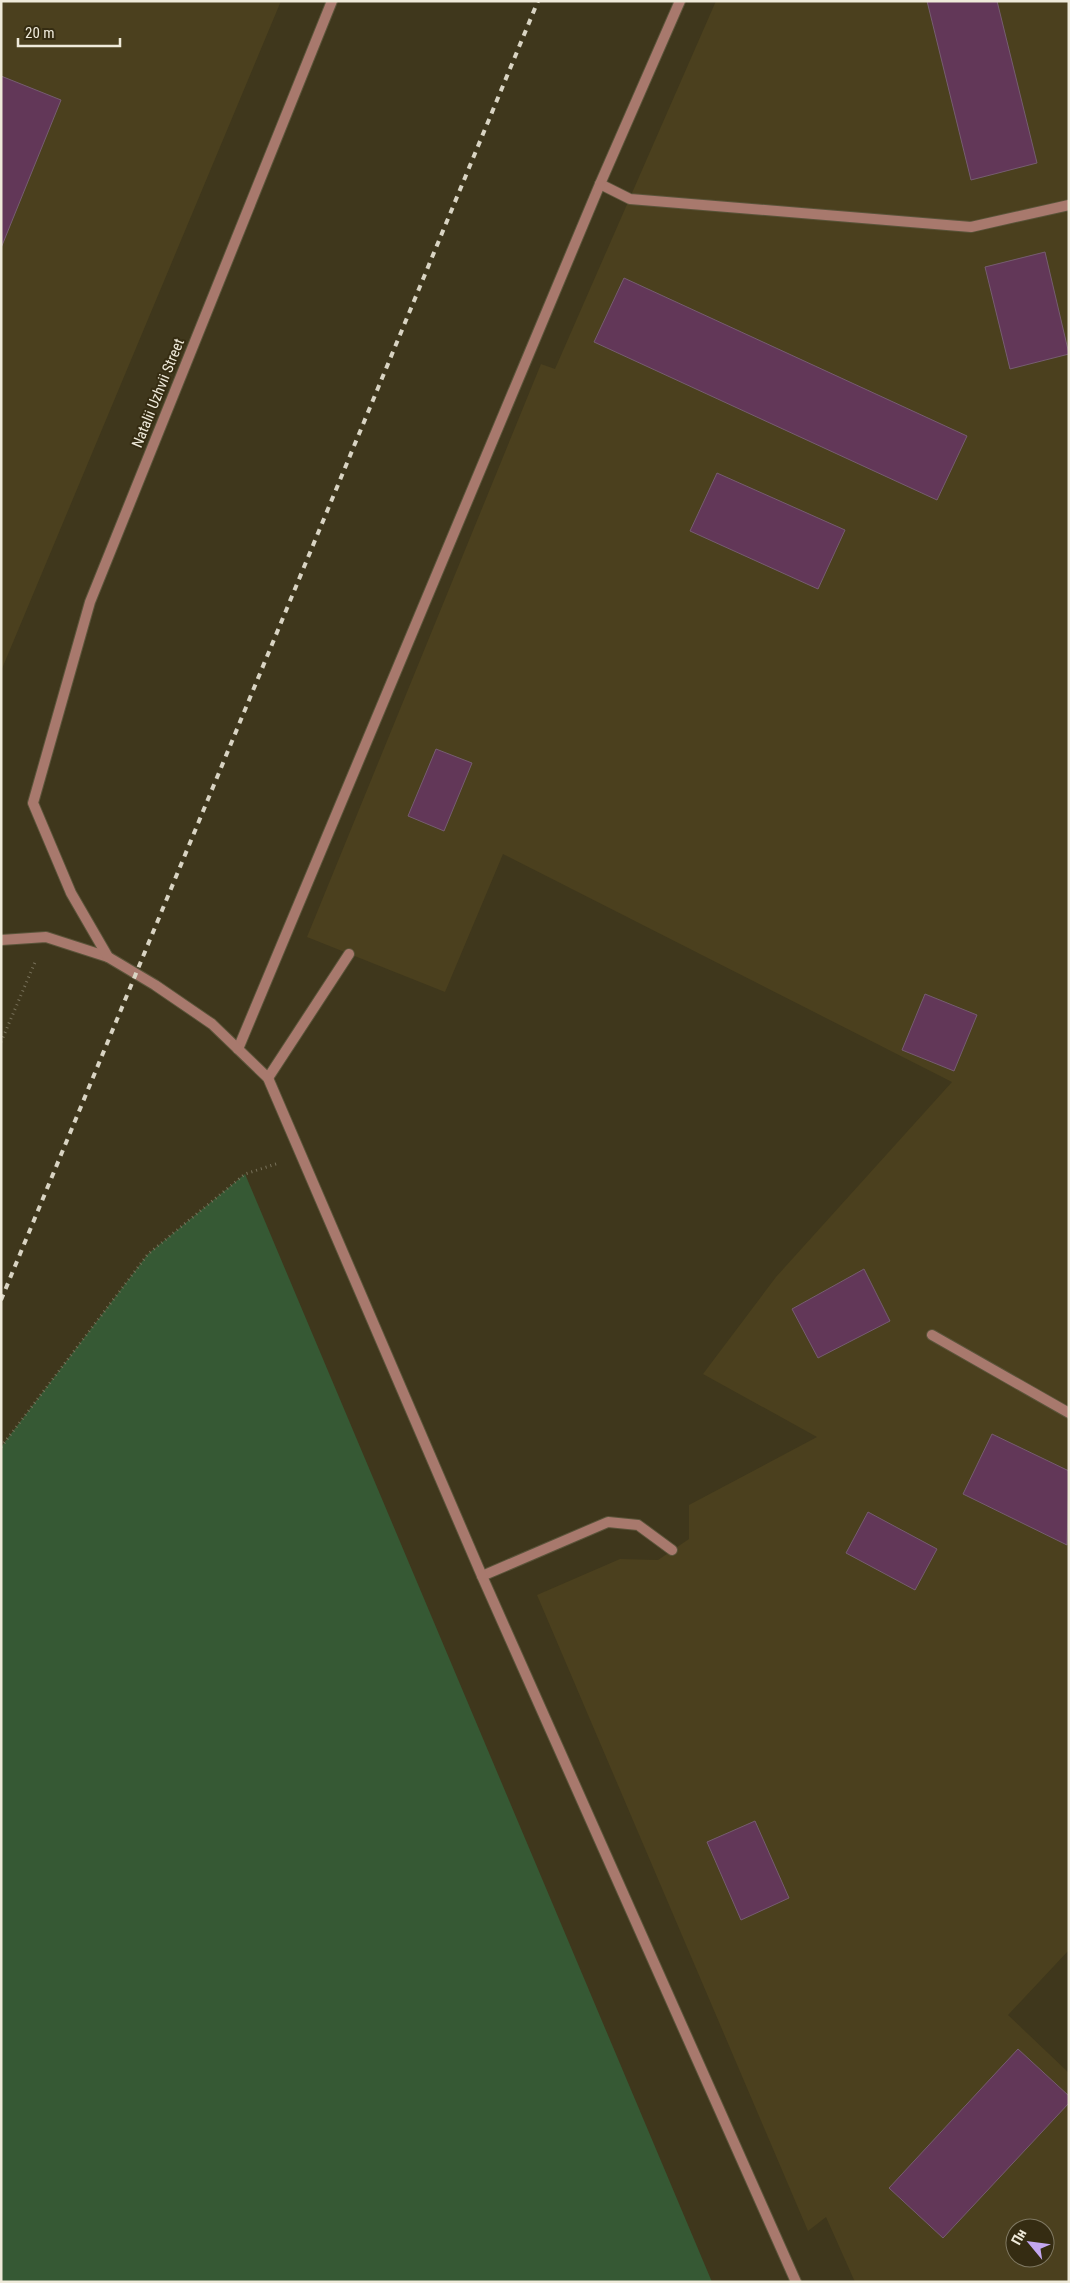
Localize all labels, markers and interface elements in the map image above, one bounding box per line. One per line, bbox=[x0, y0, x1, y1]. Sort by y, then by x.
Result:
scale bar bbox=[18, 15, 120, 47]
text: 20 m bbox=[25, 24, 55, 42]
street label: Natalii Uzhvii Street bbox=[128, 336, 188, 450]
north arrow bbox=[1005, 2218, 1055, 2268]
text: Пн bbox=[1008, 2226, 1029, 2247]

